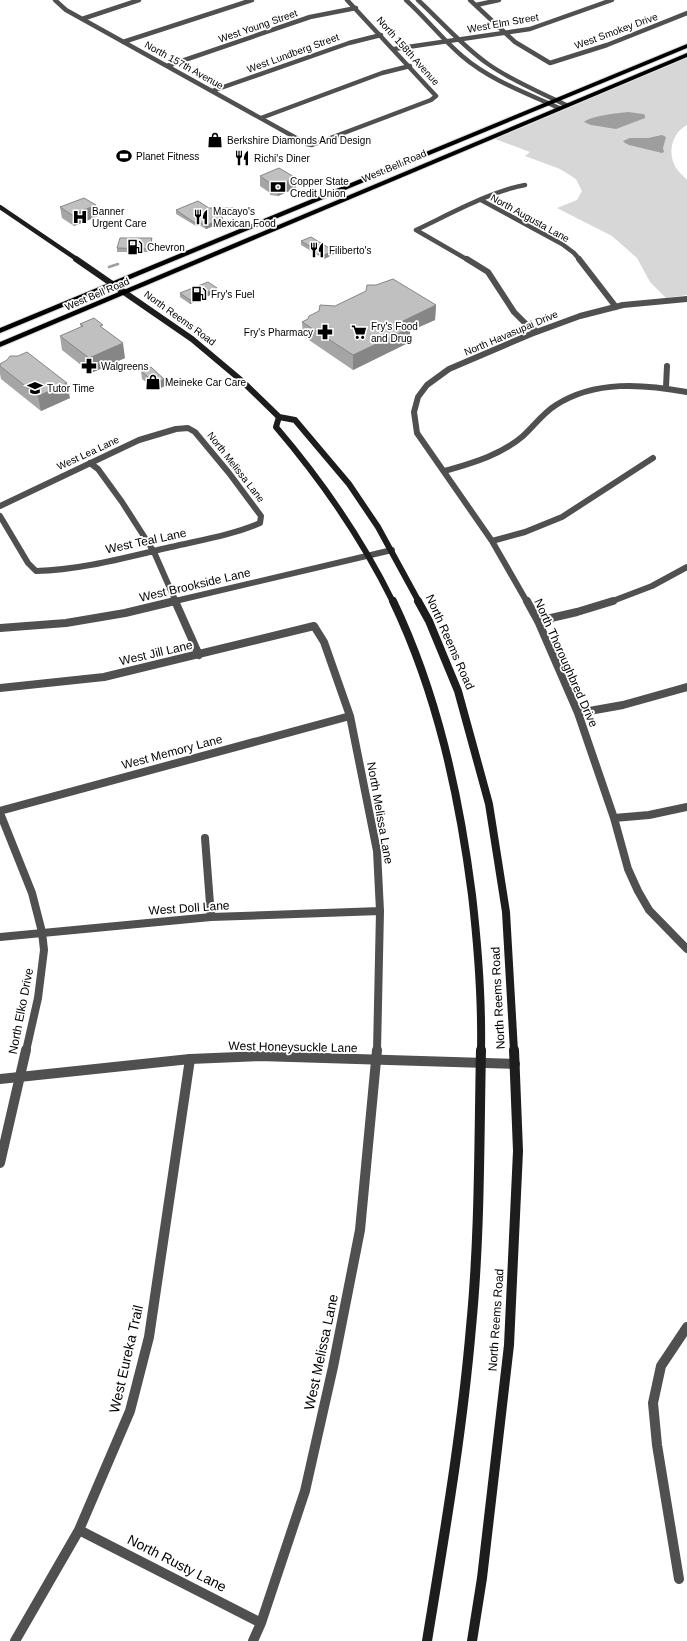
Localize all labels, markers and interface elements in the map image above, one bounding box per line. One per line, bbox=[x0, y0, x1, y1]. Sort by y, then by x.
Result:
street label: West Young Street bbox=[217, 7, 299, 45]
street label: West Elm Street bbox=[467, 11, 540, 35]
street label: West Smokey Drive bbox=[573, 11, 659, 51]
street label: North 158th Avenue bbox=[374, 15, 442, 88]
street label: West Lundberg Street bbox=[245, 31, 341, 75]
street label: North 157th Avenue bbox=[143, 39, 226, 91]
shop icon: Berkshire Diamonds And Design bbox=[206, 131, 224, 149]
place label: Berkshire Diamonds And Design bbox=[227, 135, 371, 146]
sports icon: Planet Fitness bbox=[115, 147, 133, 165]
street label: West Bell Road bbox=[360, 148, 428, 184]
restaurant icon: Richi's Diner bbox=[233, 149, 251, 167]
place label: Planet Fitness bbox=[136, 151, 199, 162]
place label: Richi's Diner bbox=[254, 153, 310, 164]
place label: Copper State Credit Union bbox=[290, 176, 349, 199]
bank icon: Copper State Credit Union bbox=[269, 178, 287, 196]
street label: North Augusta Lane bbox=[489, 192, 572, 244]
place label: Banner Urgent Care bbox=[92, 206, 147, 229]
place label: Macayo's Mexican Food bbox=[213, 206, 276, 229]
hospital icon: Banner Urgent Care bbox=[71, 208, 89, 226]
restaurant icon: Macayo's Mexican Food bbox=[192, 208, 210, 226]
fuel station icon: Chevron bbox=[126, 238, 144, 256]
restaurant icon: Filiberto's bbox=[308, 241, 326, 259]
place label: Chevron bbox=[147, 242, 185, 253]
place label: Filiberto's bbox=[329, 245, 371, 256]
street label: West Bell Road bbox=[63, 276, 131, 312]
fuel station icon: Fry's Fuel bbox=[190, 285, 208, 303]
street label: North Reems Road bbox=[142, 288, 218, 348]
place label: Fry's Fuel bbox=[211, 289, 255, 300]
street label: North Havasupai Drive bbox=[463, 308, 560, 358]
place label: Fry's Food and Drug bbox=[371, 321, 418, 344]
pharmacy icon: Fry's Pharmacy bbox=[316, 323, 334, 341]
supermarket icon: Fry's Food and Drug bbox=[350, 323, 368, 341]
place label: Fry's Pharmacy bbox=[244, 327, 313, 338]
pharmacy icon: Walgreens bbox=[80, 357, 98, 375]
place label: Walgreens bbox=[101, 361, 148, 372]
shop icon: Meineke Car Care bbox=[144, 373, 162, 391]
place label: Meineke Car Care bbox=[165, 377, 247, 388]
school or university icon: Tutor Time bbox=[26, 379, 44, 397]
place label: Tutor Time bbox=[47, 383, 95, 394]
street label: North Melissa Lane bbox=[205, 430, 267, 505]
street label: West Lea Lane bbox=[55, 434, 121, 472]
street label: West Teal Lane bbox=[104, 526, 188, 556]
street label: West Brookside Lane bbox=[138, 565, 252, 605]
street label: North Reems Road bbox=[423, 592, 477, 692]
street label: North Thoroughbred Drive bbox=[531, 597, 601, 730]
street label: West Jill Lane bbox=[118, 638, 194, 668]
street label: West Memory Lane bbox=[120, 732, 224, 772]
street label: North Melissa Lane bbox=[364, 761, 396, 865]
street label: West Doll Lane bbox=[148, 898, 230, 918]
street label: North Reems Road bbox=[488, 946, 508, 1050]
street label: North Elko Drive bbox=[6, 966, 36, 1055]
street label: West Honeysuckle Lane bbox=[228, 1039, 358, 1055]
street label: North Reems Road bbox=[485, 1268, 507, 1372]
street label: West Melissa Lane bbox=[301, 1292, 341, 1411]
street label: West Eureka Trail bbox=[106, 1303, 146, 1415]
street label: North Rusty Lane bbox=[125, 1531, 229, 1595]

